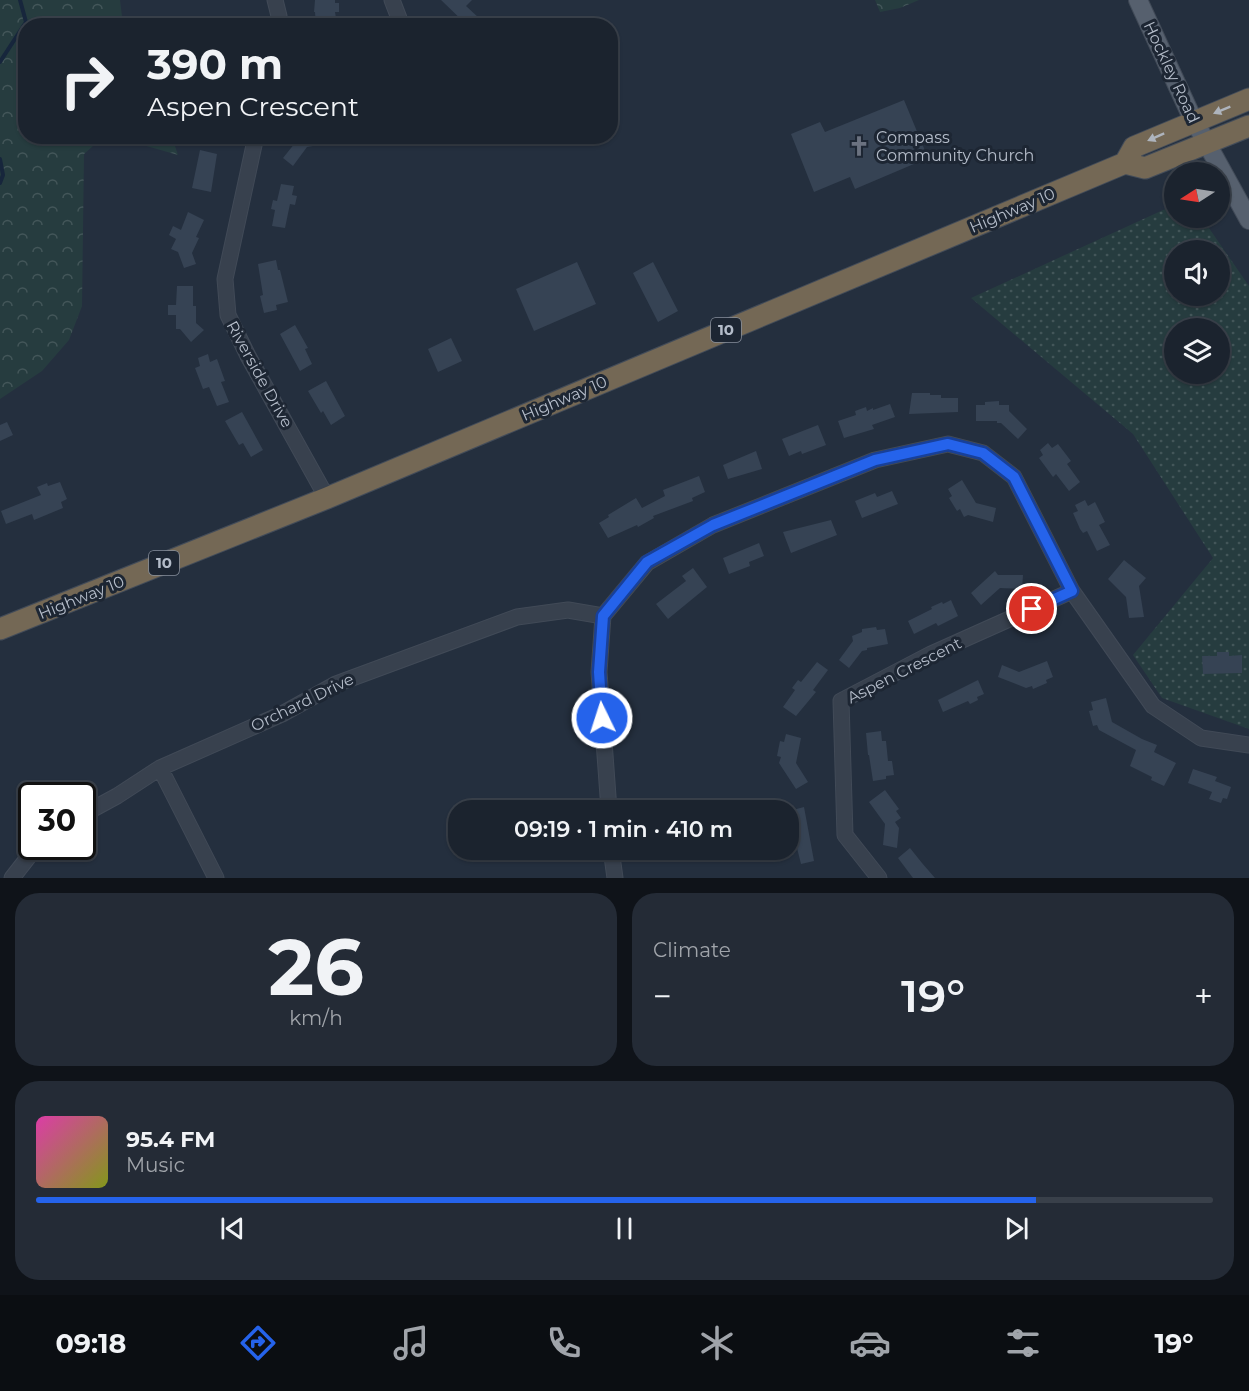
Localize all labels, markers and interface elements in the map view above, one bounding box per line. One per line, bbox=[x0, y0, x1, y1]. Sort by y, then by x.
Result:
street label: Hockley Road bbox=[1140, 18, 1203, 126]
text: 390 m bbox=[147, 38, 283, 90]
icon: right bbox=[48, 42, 126, 120]
text: Aspen Crescent bbox=[147, 90, 359, 123]
one-way arrow bbox=[1212, 105, 1230, 115]
place label: Compass Community Church bbox=[876, 128, 1034, 165]
one-way arrow bbox=[1148, 133, 1165, 142]
church icon: Compass Community Church bbox=[847, 134, 871, 158]
north arrow bbox=[1164, 162, 1230, 228]
map controls bbox=[1164, 162, 1230, 384]
street label: Highway 10 bbox=[967, 184, 1058, 237]
button: sound bbox=[1164, 240, 1230, 306]
street label: Riverside Drive bbox=[222, 318, 297, 431]
road number: 10 bbox=[711, 318, 741, 342]
button: layers bbox=[1164, 318, 1230, 384]
street label: Highway 10 bbox=[519, 372, 610, 425]
road number: 10 bbox=[149, 551, 179, 575]
street label: Highway 10 bbox=[35, 572, 127, 623]
pin bbox=[1006, 583, 1057, 634]
icon: arrive bbox=[1015, 592, 1048, 625]
street label: Aspen Crescent bbox=[844, 633, 965, 707]
street label: Orchard Drive bbox=[248, 669, 357, 736]
position arrow bbox=[570, 686, 634, 750]
speed limit sign: 30 bbox=[18, 782, 96, 860]
text: 09:19 · 1 min · 410 m bbox=[514, 816, 733, 843]
text: 26 bbox=[268, 919, 364, 1015]
text: Climate bbox=[653, 938, 731, 962]
text: 19° bbox=[901, 968, 965, 1023]
text: − bbox=[653, 976, 672, 1016]
text: + bbox=[1194, 976, 1213, 1016]
text: km/h bbox=[289, 1006, 343, 1030]
text: 95.4 FM bbox=[126, 1126, 215, 1153]
text: Music bbox=[126, 1153, 185, 1177]
icon: previous bbox=[216, 1212, 249, 1245]
icon: pause bbox=[608, 1212, 641, 1245]
icon: next bbox=[1000, 1212, 1033, 1245]
icon: directions bbox=[237, 1322, 279, 1364]
icon: music bbox=[390, 1322, 432, 1364]
icon: phone bbox=[543, 1322, 585, 1364]
icon: climate bbox=[696, 1322, 738, 1364]
icon: car bbox=[849, 1322, 891, 1364]
icon: filters bbox=[1002, 1322, 1044, 1364]
text: 09:18 bbox=[55, 1327, 126, 1360]
text: 19° bbox=[1154, 1327, 1194, 1360]

